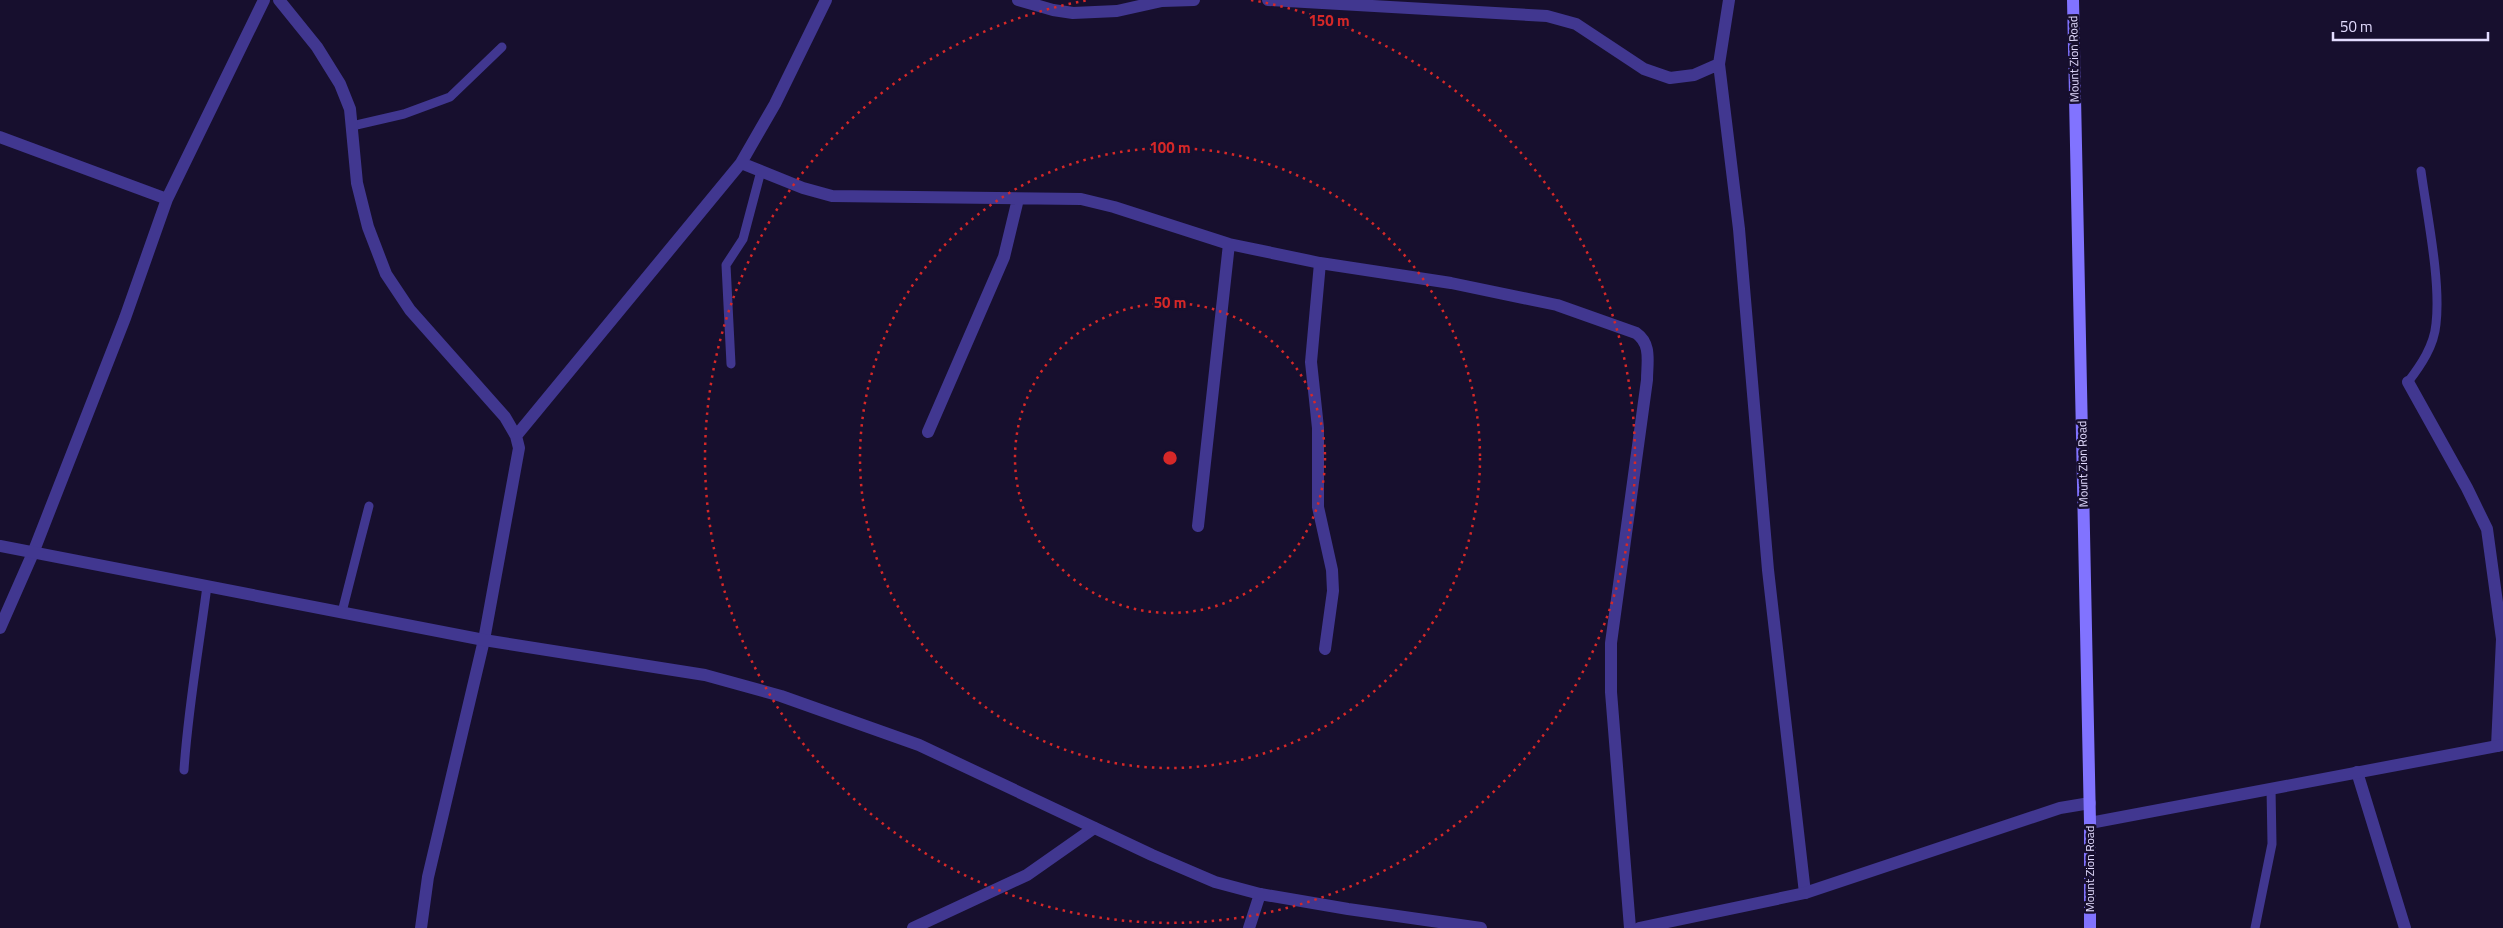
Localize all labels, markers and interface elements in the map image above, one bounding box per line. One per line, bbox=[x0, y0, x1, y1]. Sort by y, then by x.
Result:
text: 150 m bbox=[1308, 9, 1350, 32]
scale bar bbox=[2333, 10, 2488, 42]
text: 50 m bbox=[2340, 15, 2373, 38]
street label: Mount Zion Road bbox=[2063, 16, 2084, 102]
text: 100 m bbox=[1149, 136, 1191, 159]
text: 50 m bbox=[1154, 291, 1186, 314]
street label: Mount Zion Road bbox=[2072, 421, 2093, 507]
centre of rings bbox=[1161, 449, 1179, 467]
street label: Mount Zion Road bbox=[2080, 826, 2099, 912]

